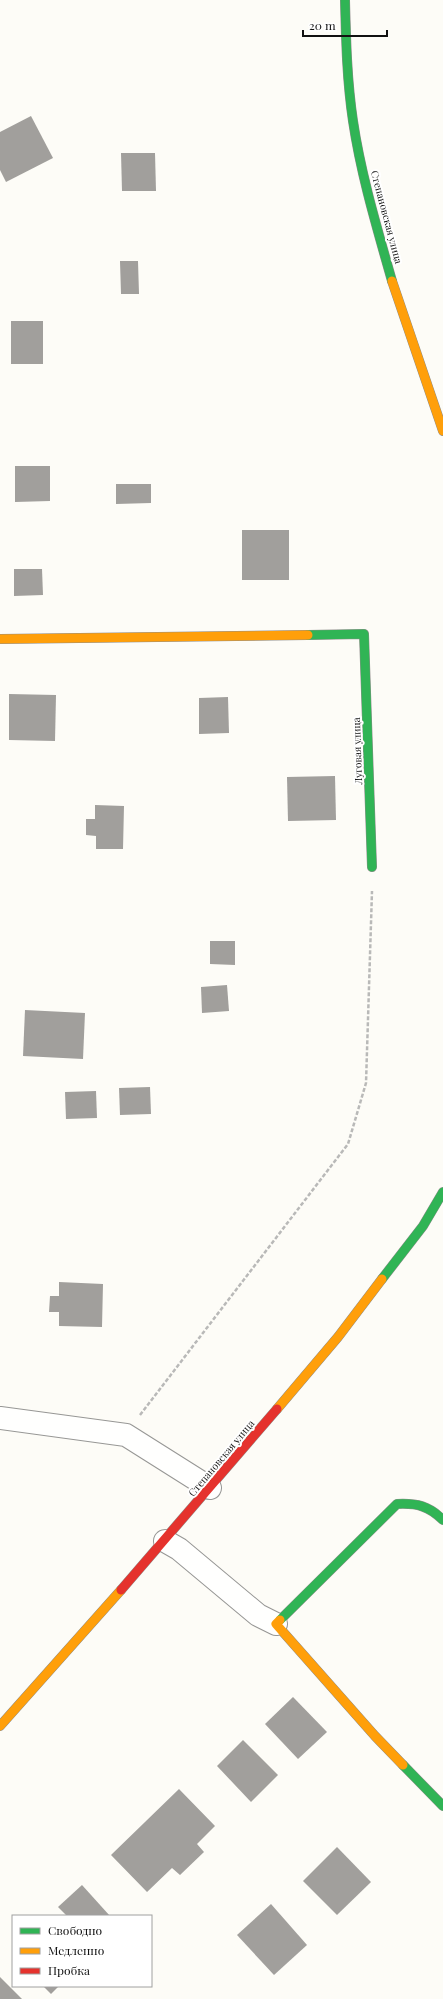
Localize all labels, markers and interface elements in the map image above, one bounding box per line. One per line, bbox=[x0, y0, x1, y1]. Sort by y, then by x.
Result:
scale bar bbox=[303, 12, 387, 38]
text: 20 m bbox=[309, 17, 336, 33]
street label: Степановская улица bbox=[368, 169, 406, 265]
street label: Луговая улица bbox=[349, 717, 365, 786]
street label: Степановская улица bbox=[185, 1417, 257, 1499]
legend bbox=[12, 1915, 152, 1987]
text: Свободно bbox=[48, 1922, 103, 1938]
text: Медленно bbox=[48, 1942, 105, 1958]
text: Пробка bbox=[48, 1962, 90, 1978]

